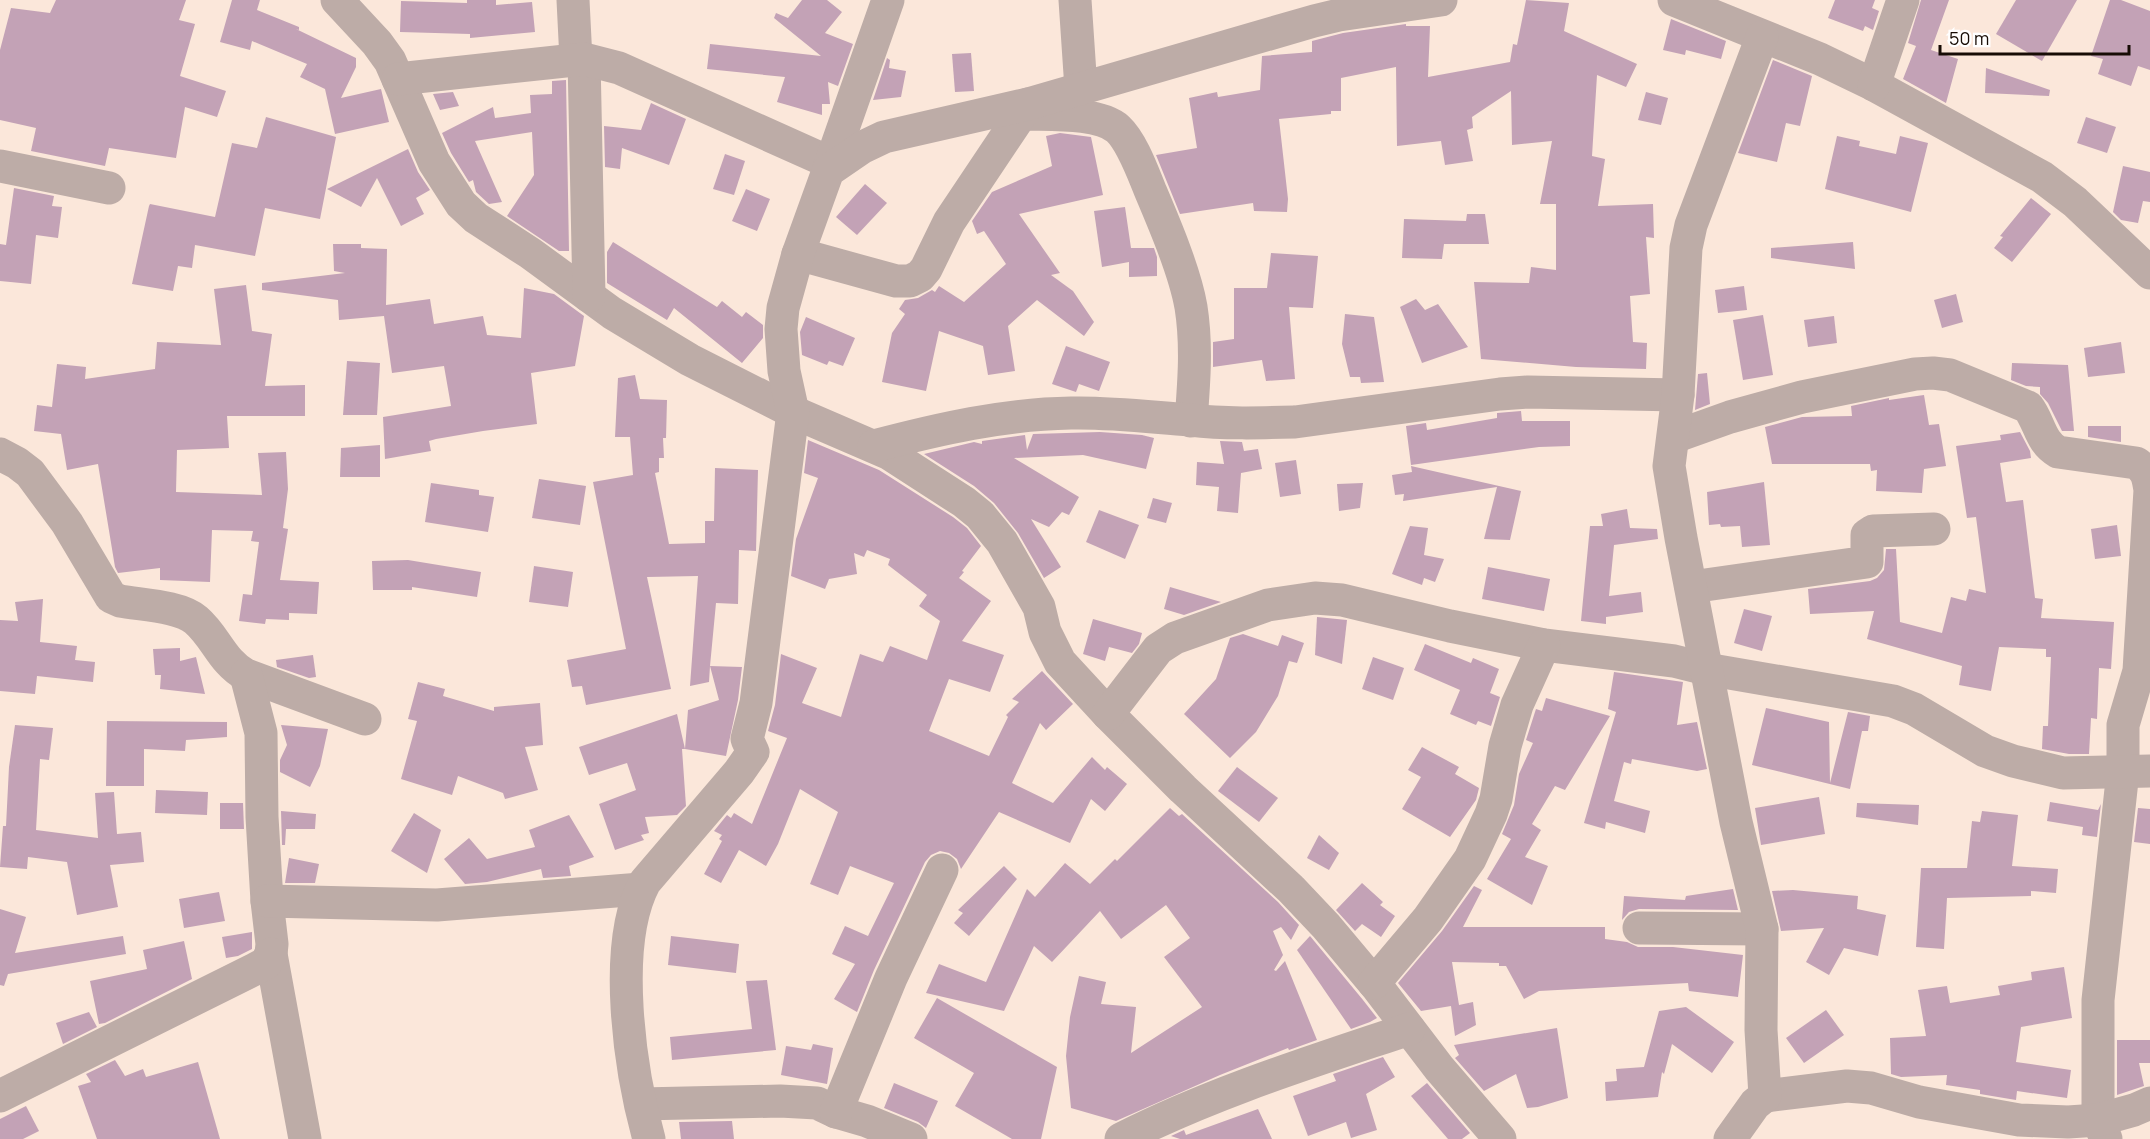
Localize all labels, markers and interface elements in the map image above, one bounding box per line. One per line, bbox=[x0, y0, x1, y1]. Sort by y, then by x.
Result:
scale bar bbox=[1940, 18, 2129, 56]
text: 50 m bbox=[1949, 26, 1989, 50]

